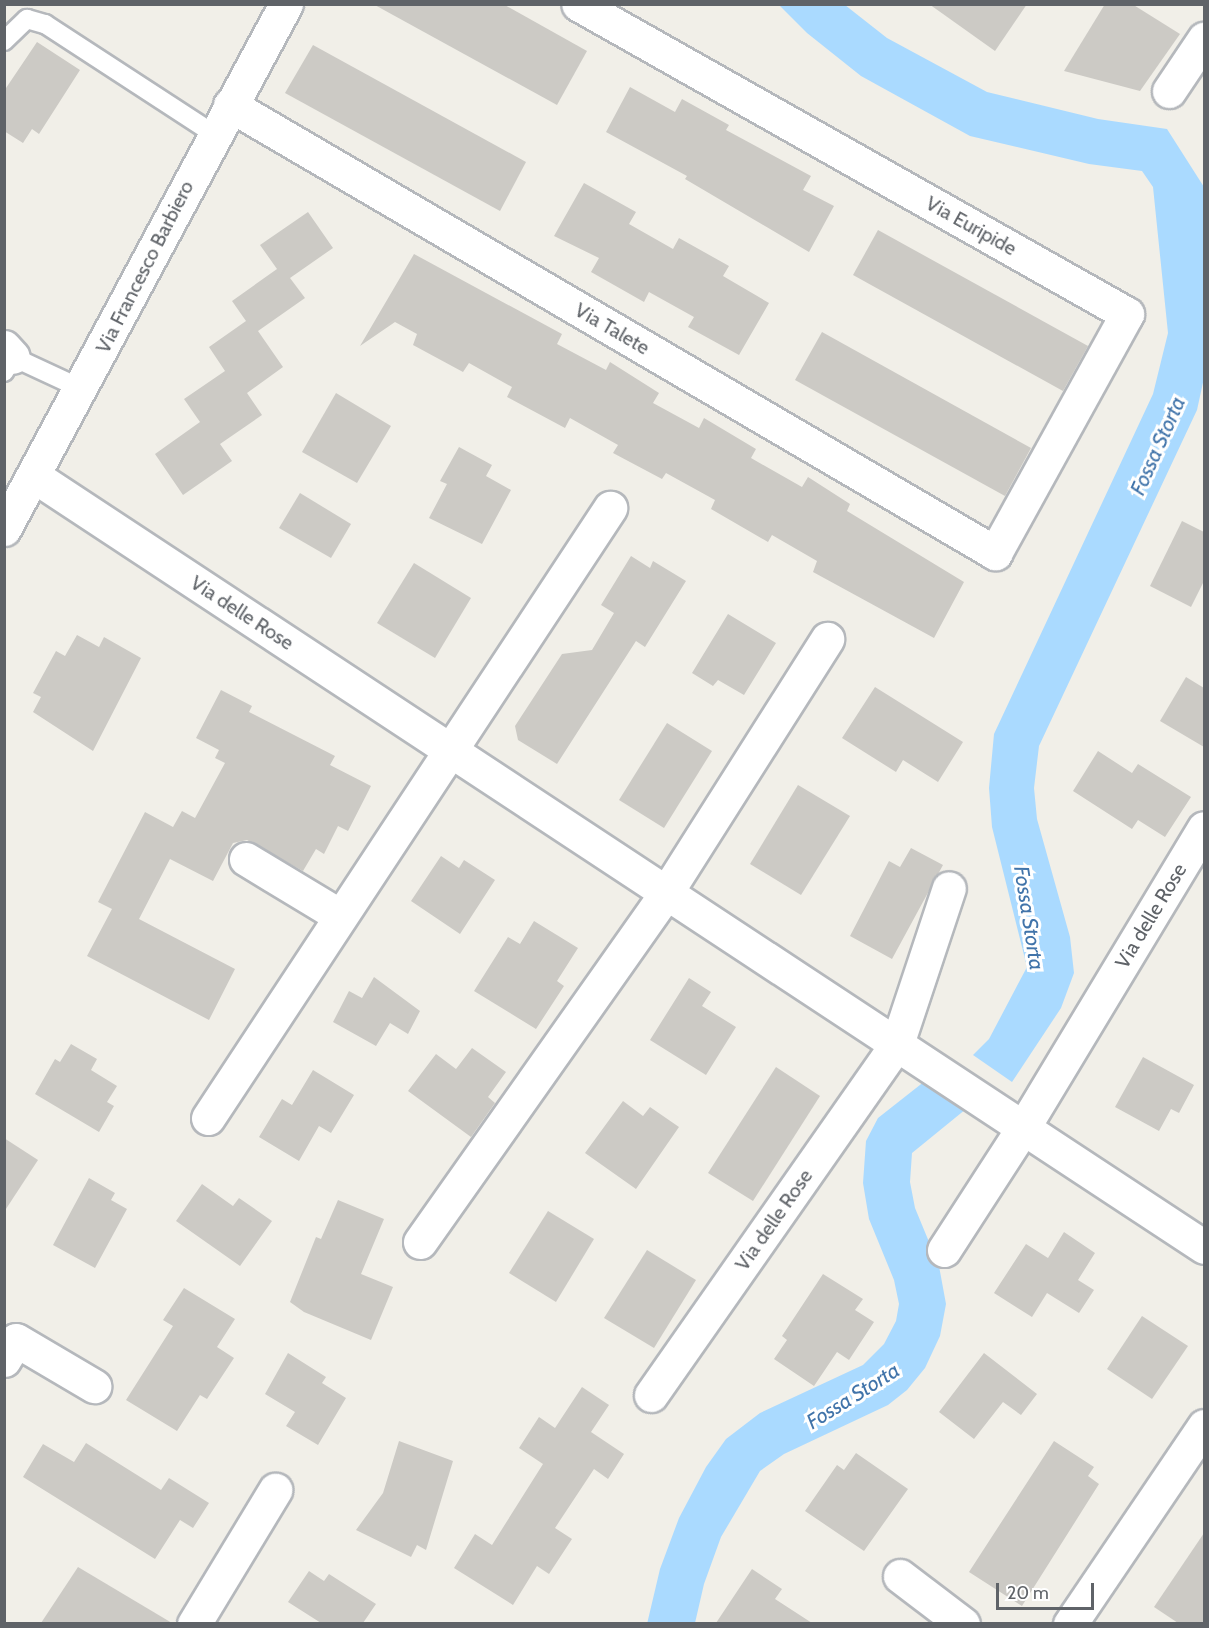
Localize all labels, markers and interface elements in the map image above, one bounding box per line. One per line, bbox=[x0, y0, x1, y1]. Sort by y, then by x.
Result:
street label: Via Francesco Barbiero bbox=[91, 177, 199, 357]
street label: Via Euripide bbox=[921, 191, 1021, 261]
street label: Via Talete bbox=[570, 298, 654, 360]
water label: Fossa Storta bbox=[1125, 393, 1191, 499]
street label: Via delle Rose bbox=[186, 571, 298, 655]
street label: Via delle Rose bbox=[1110, 859, 1192, 973]
water label: Fossa Storta bbox=[1008, 864, 1050, 972]
street label: Via delle Rose bbox=[730, 1165, 818, 1275]
water label: Fossa Storta bbox=[802, 1358, 904, 1434]
scale bar bbox=[999, 1571, 1096, 1609]
text: 20 m bbox=[1007, 1582, 1049, 1604]

